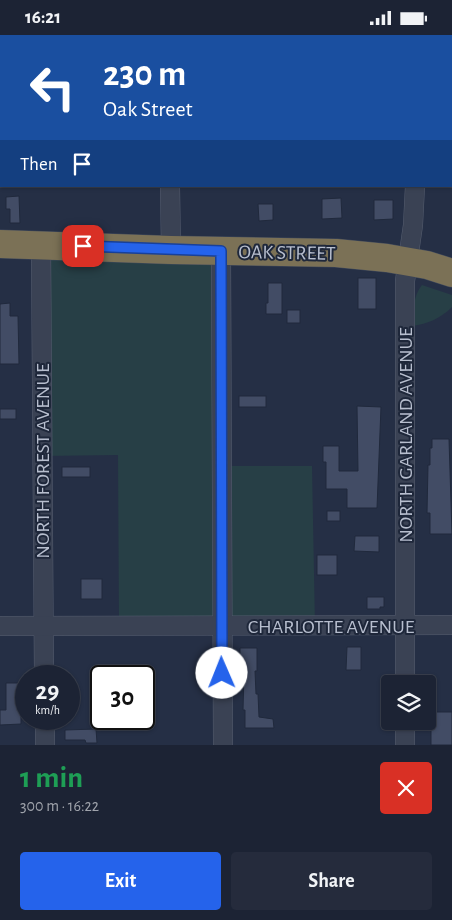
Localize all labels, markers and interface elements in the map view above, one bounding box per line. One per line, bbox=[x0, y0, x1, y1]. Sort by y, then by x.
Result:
text: 16:21 bbox=[25, 8, 61, 27]
icon: left bbox=[20, 55, 85, 120]
text: 230 m bbox=[103, 57, 186, 92]
text: Oak Street bbox=[103, 98, 193, 120]
icon: arrive bbox=[68, 150, 96, 178]
text: Then bbox=[20, 155, 58, 174]
pin bbox=[62, 225, 104, 267]
icon: arrive bbox=[69, 232, 97, 260]
street label: OAK STREET bbox=[238, 242, 336, 264]
street label: NORTH GARLAND AVENUE bbox=[396, 327, 416, 543]
street label: NORTH FOREST AVENUE bbox=[33, 363, 53, 559]
street label: CHARLOTTE AVENUE bbox=[248, 617, 415, 637]
position arrow bbox=[195, 646, 247, 698]
speed limit sign: 30 bbox=[90, 665, 155, 730]
map controls bbox=[381, 675, 436, 730]
button: layers bbox=[381, 675, 436, 730]
text: 29 bbox=[36, 679, 59, 704]
text: km/h bbox=[35, 704, 60, 716]
button: close bbox=[380, 762, 432, 814]
text: 1 min bbox=[20, 763, 83, 793]
text: 300 m · 16:22 bbox=[20, 798, 99, 814]
button: Exit bbox=[20, 852, 221, 910]
button: Share bbox=[231, 852, 432, 910]

